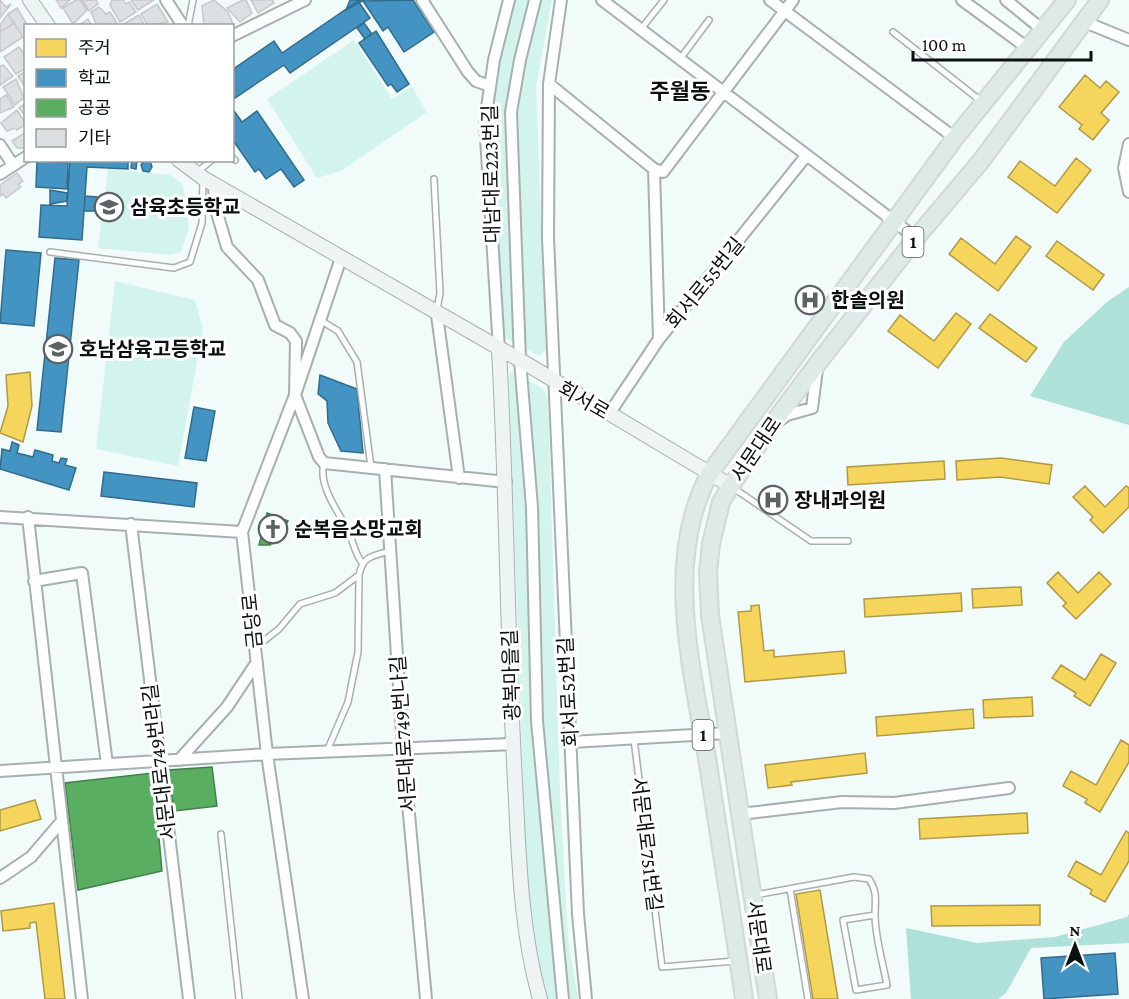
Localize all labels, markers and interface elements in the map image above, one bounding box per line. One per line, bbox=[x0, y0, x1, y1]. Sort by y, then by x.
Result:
legend bbox=[24, 24, 234, 162]
scale bar bbox=[913, 24, 1092, 62]
text: 100 m bbox=[922, 35, 967, 55]
text: 주거 bbox=[78, 38, 111, 58]
text: 학교 bbox=[78, 68, 111, 88]
district label: 주월동 bbox=[650, 79, 710, 104]
text: 공공 bbox=[78, 98, 111, 118]
street label: 대남대로223번길 bbox=[479, 104, 503, 244]
text: 기타 bbox=[78, 128, 112, 148]
school or university icon: 삼육초등학교 bbox=[93, 191, 125, 223]
place label: 삼육초등학교 bbox=[130, 196, 240, 218]
road number: 1 bbox=[902, 227, 924, 257]
street label: 회서로55번길 bbox=[662, 233, 748, 333]
hospital icon: 한솔의원 bbox=[794, 284, 826, 316]
place label: 한솔의원 bbox=[831, 289, 905, 311]
school or university icon: 호남삼육고등학교 bbox=[42, 333, 74, 365]
place label: 호남삼육고등학교 bbox=[79, 338, 226, 360]
street label: 회서로 bbox=[555, 377, 613, 423]
street label: 서문대로 bbox=[726, 412, 786, 486]
hospital icon: 장내과의원 bbox=[757, 484, 789, 516]
place label: 장내과의원 bbox=[794, 489, 886, 511]
church icon: 순복음소망교회 bbox=[257, 513, 289, 545]
place label: 순복음소망교회 bbox=[294, 518, 423, 540]
street label: 금당로 bbox=[238, 592, 266, 650]
street label: 광복마을길 bbox=[498, 629, 524, 721]
street label: 회서로52번길 bbox=[554, 636, 582, 748]
street label: 서문대로749번나길 bbox=[387, 655, 419, 813]
street label: 서문대로749번라길 bbox=[138, 682, 180, 842]
road number: 1 bbox=[692, 720, 714, 750]
street label: 서문대로751번길 bbox=[628, 775, 666, 913]
street label: 서문대로 bbox=[743, 899, 775, 975]
north arrow bbox=[1045, 915, 1105, 975]
text: N bbox=[1070, 922, 1081, 939]

